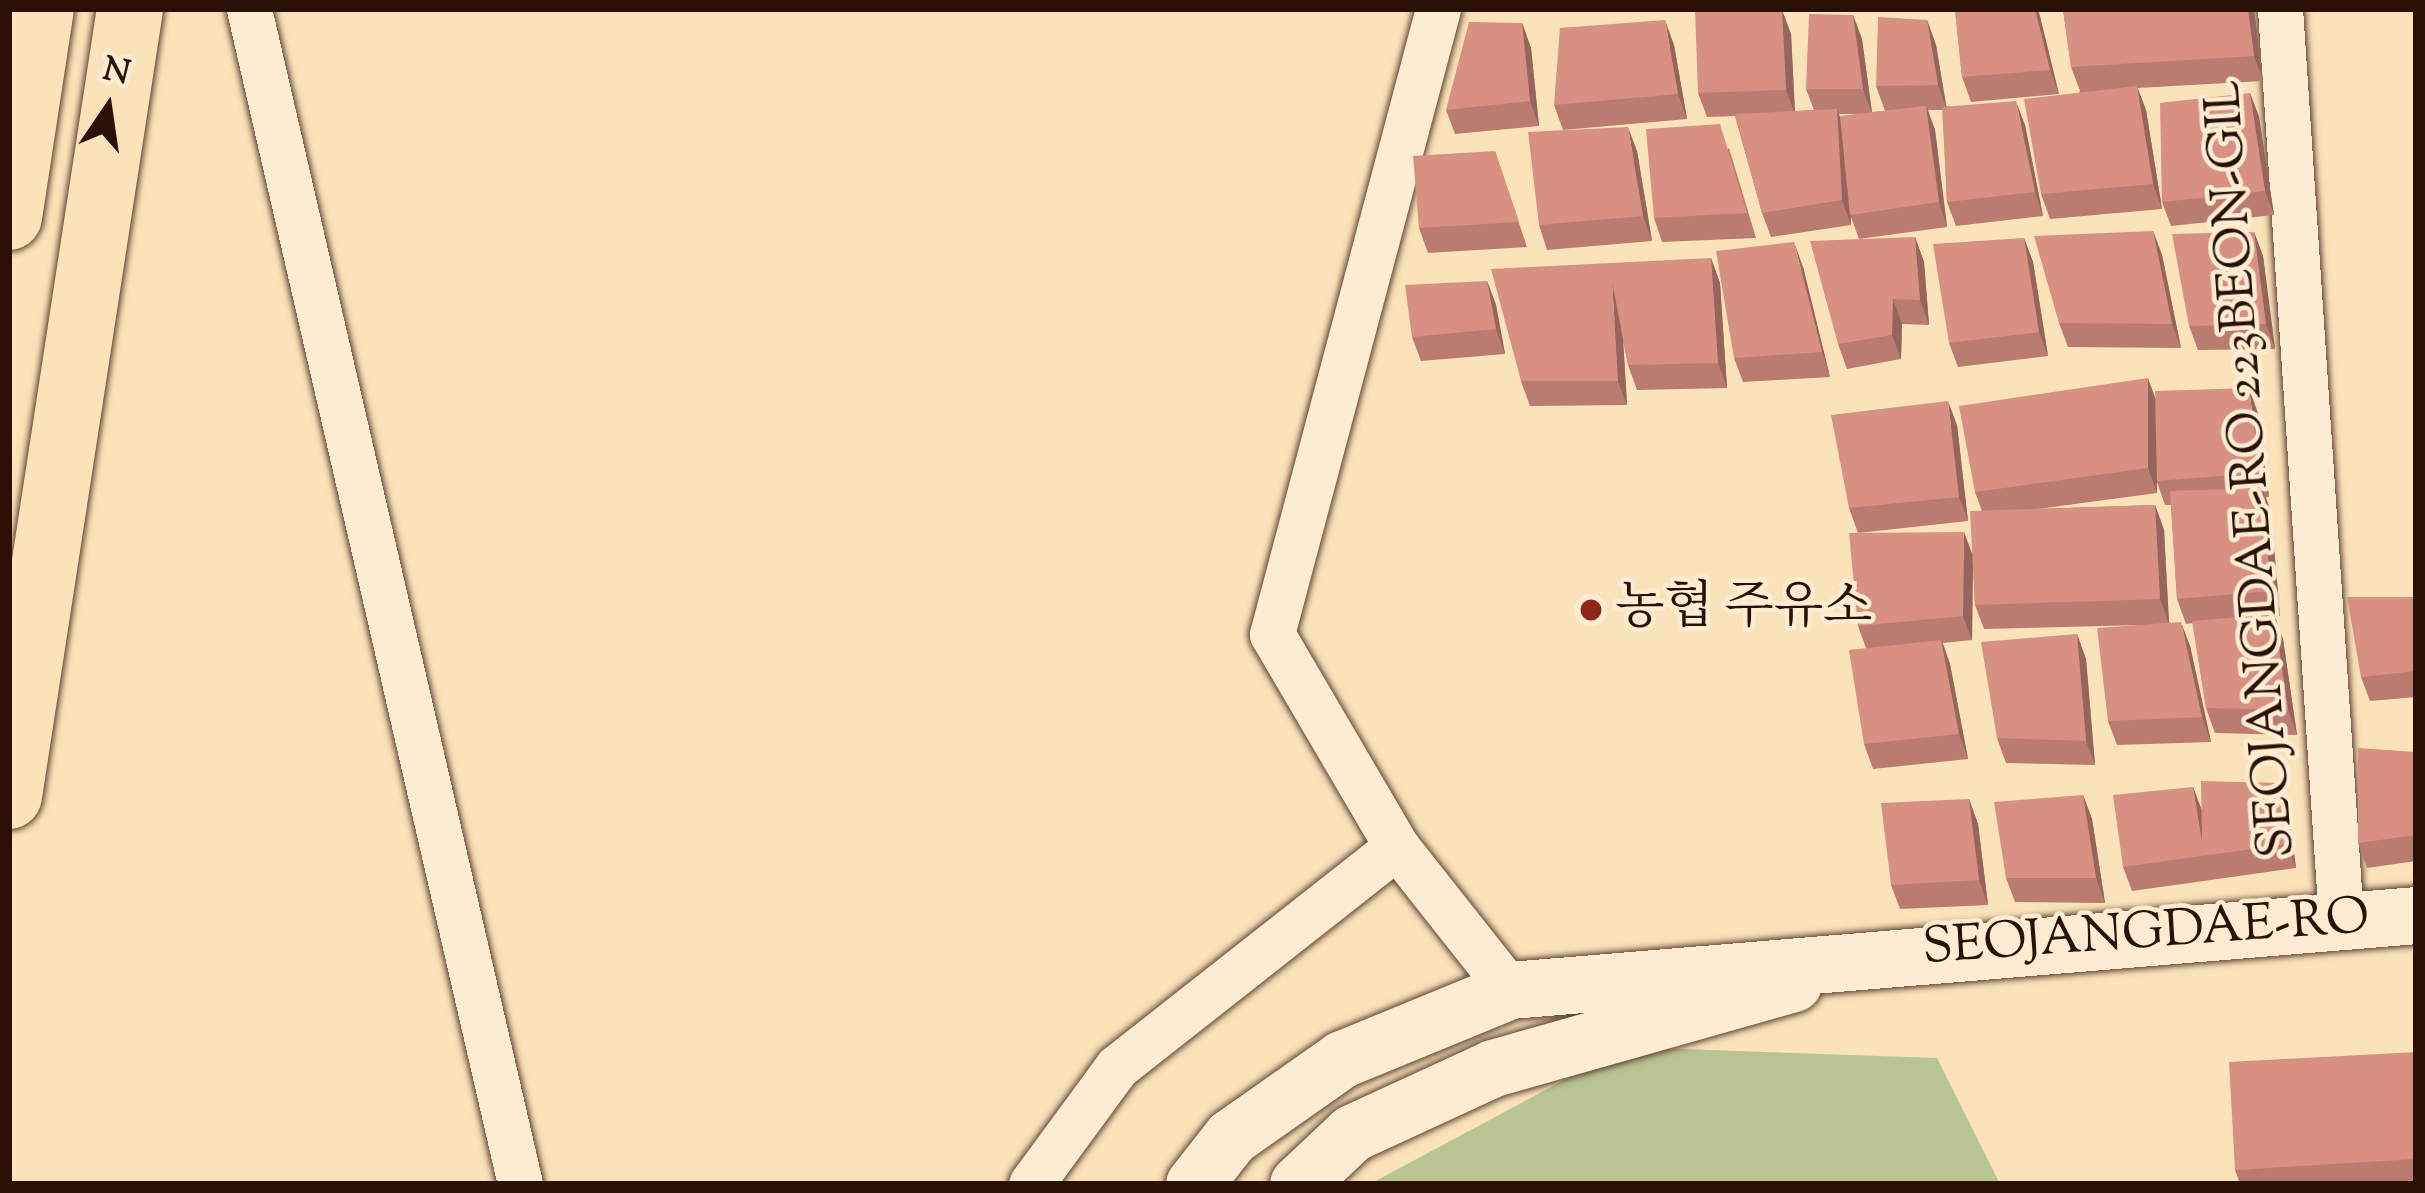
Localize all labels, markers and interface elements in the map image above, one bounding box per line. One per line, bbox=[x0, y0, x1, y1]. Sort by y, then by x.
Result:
text: N bbox=[98, 47, 134, 99]
north arrow bbox=[48, 48, 168, 168]
street label: SEOJANGDAE-RO 223BEON-GIL bbox=[2195, 78, 2311, 860]
place label: 농협 주유소 bbox=[1615, 579, 1872, 641]
marker: 농협 주유소 bbox=[1578, 597, 1604, 623]
street label: SEOJANGDAE-RO bbox=[1920, 889, 2372, 981]

